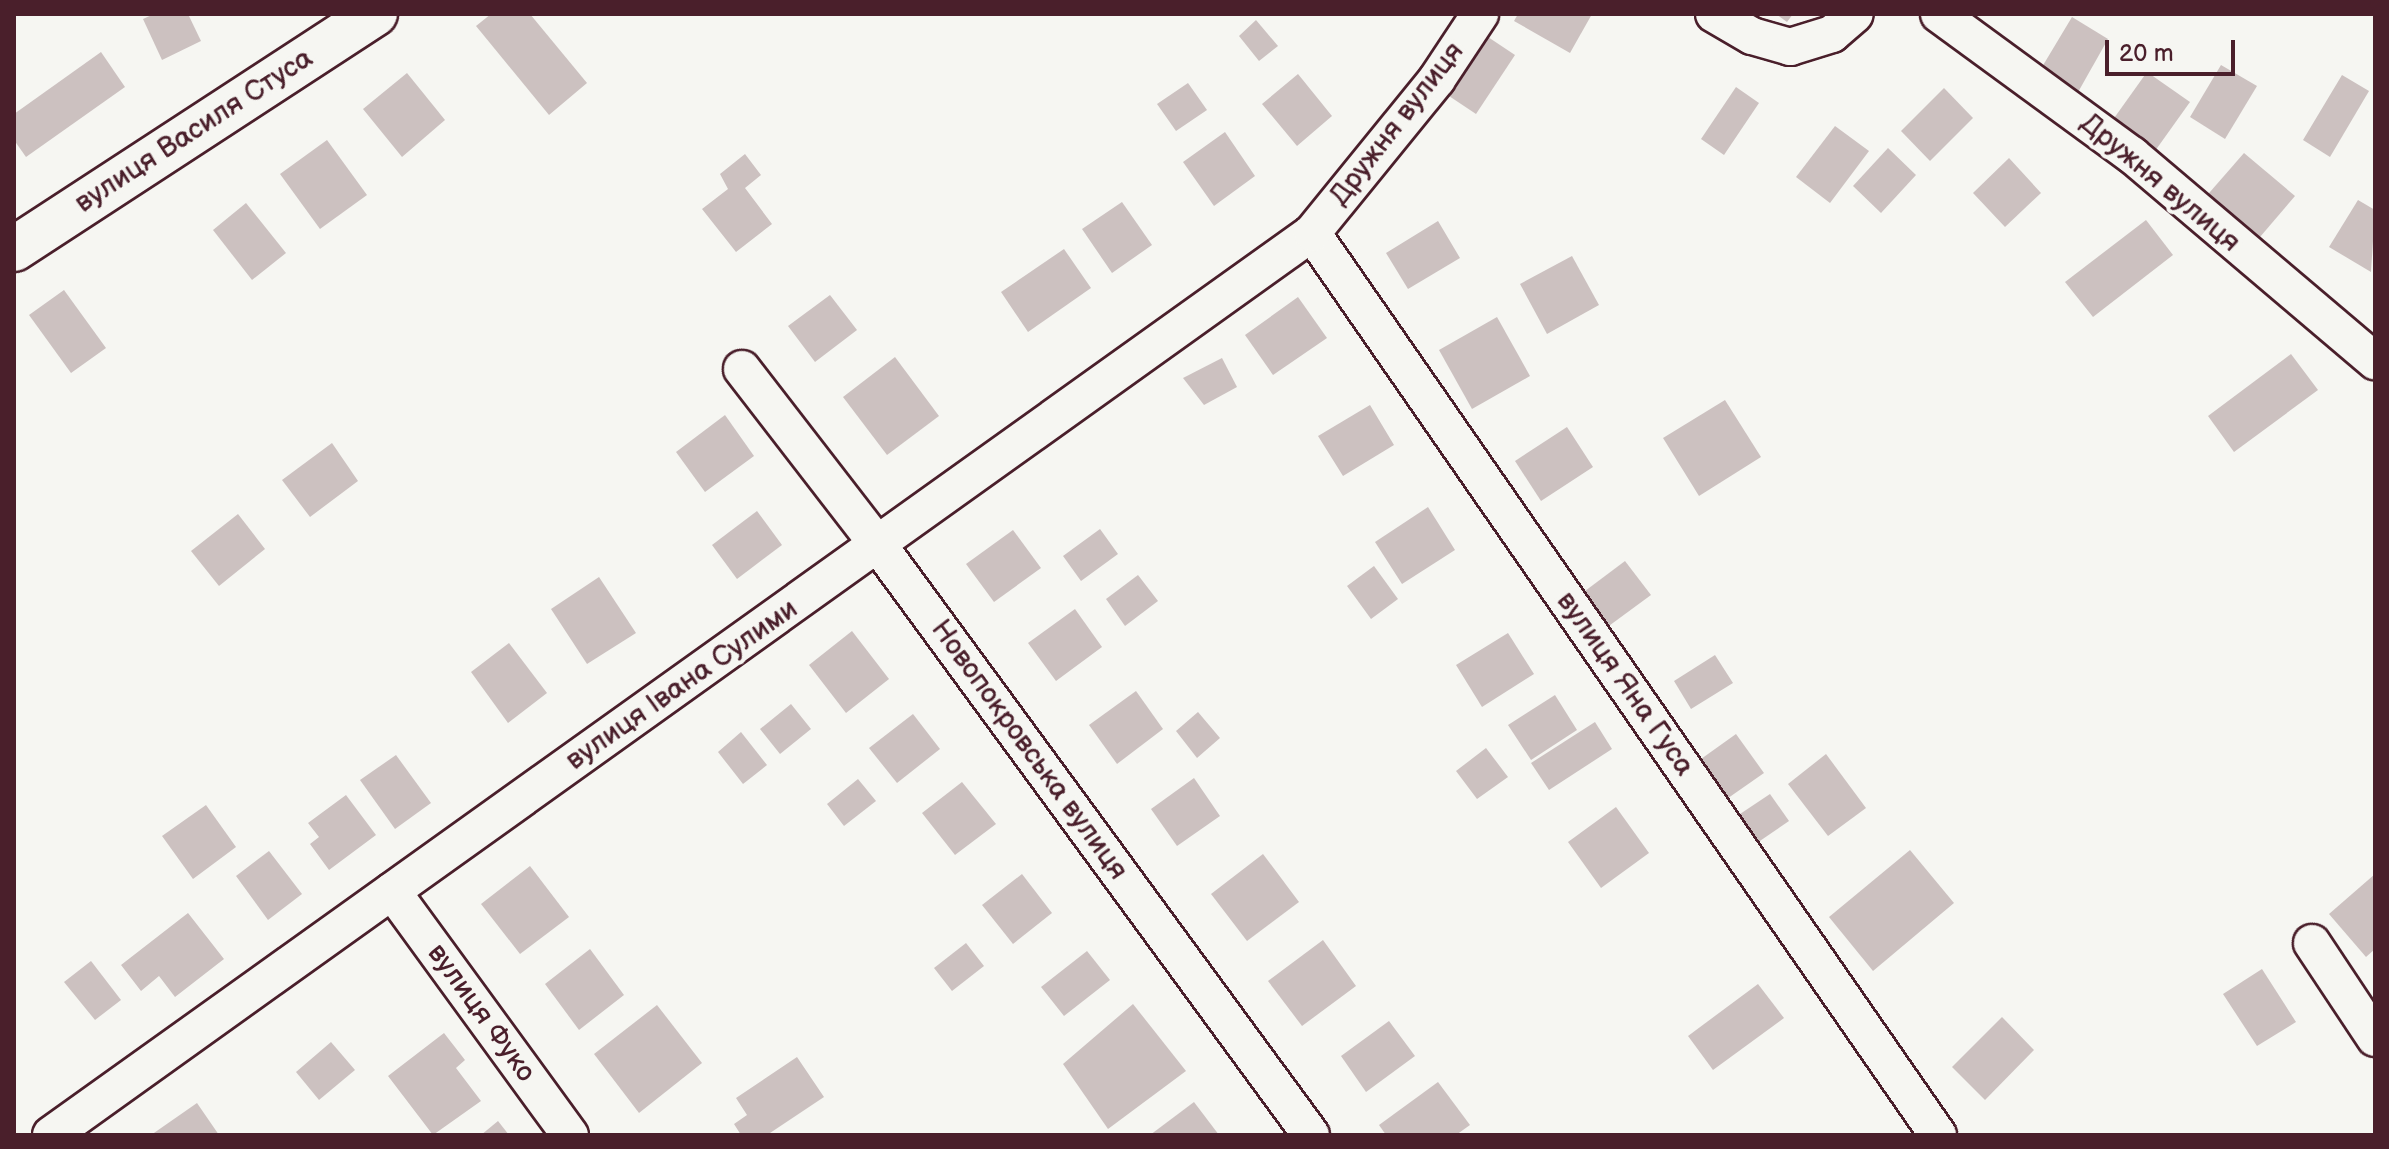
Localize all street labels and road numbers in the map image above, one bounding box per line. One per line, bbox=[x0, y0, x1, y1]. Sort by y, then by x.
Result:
street label: Дружня вулиця bbox=[1323, 36, 1471, 212]
street label: вулиця Василя Стуса bbox=[69, 42, 319, 220]
street label: Дружня вулиця bbox=[2073, 106, 2247, 260]
street label: вулиця Яна Гуса bbox=[1549, 586, 1701, 782]
street label: вулиця Івана Сулими bbox=[560, 592, 804, 778]
street label: Новопокровська вулиця bbox=[924, 614, 1134, 886]
street label: вулиця Фуко bbox=[420, 937, 542, 1089]

